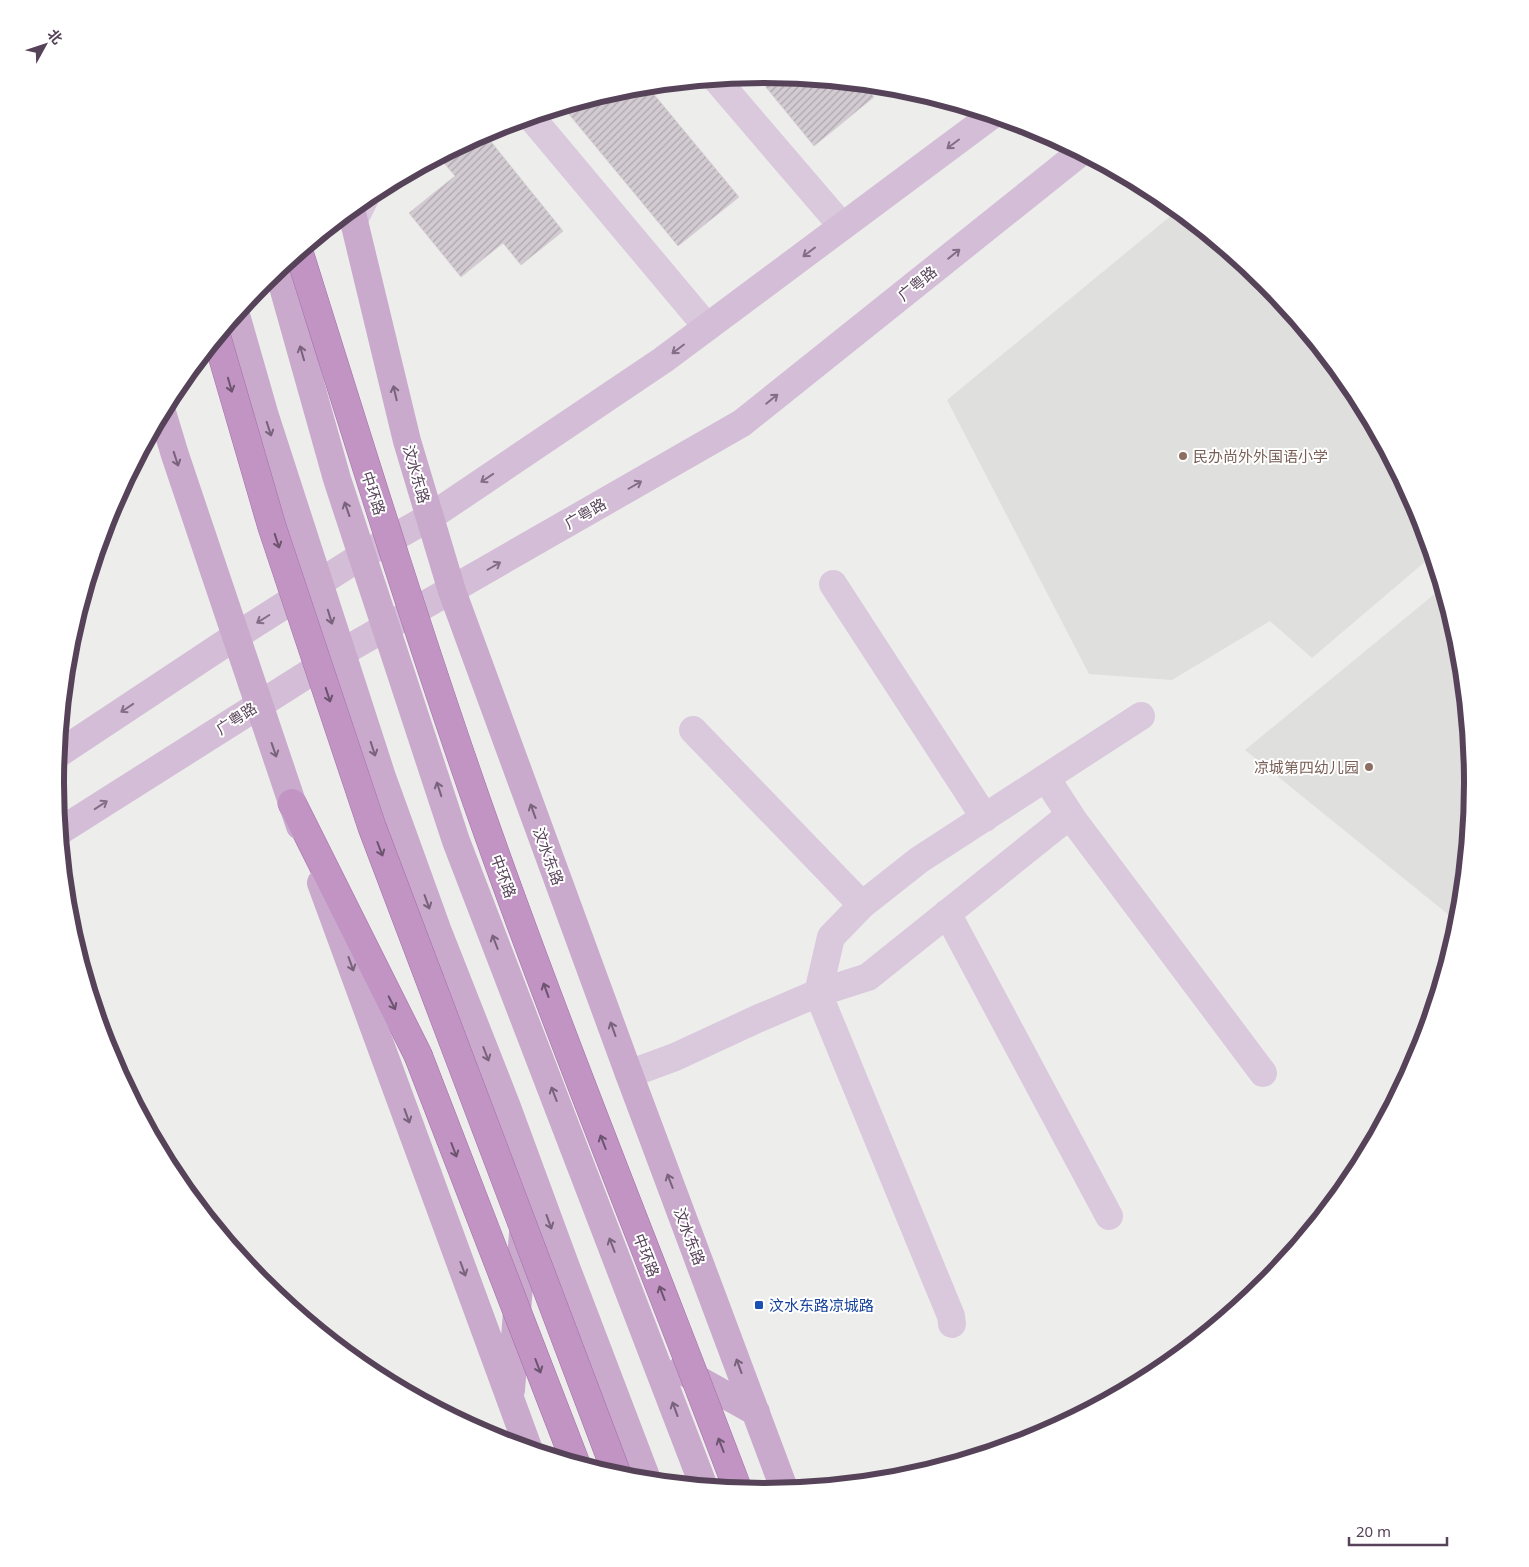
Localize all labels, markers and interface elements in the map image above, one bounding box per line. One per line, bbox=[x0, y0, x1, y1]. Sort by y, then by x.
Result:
north arrow bbox=[20, 20, 70, 70]
text: 北 bbox=[44, 25, 67, 48]
one-way arrow bbox=[946, 139, 960, 149]
one-way arrow bbox=[803, 246, 816, 257]
one-way arrow bbox=[947, 248, 960, 259]
street label: 广粤路 bbox=[893, 261, 941, 305]
one-way arrow bbox=[672, 343, 685, 354]
one-way arrow bbox=[296, 346, 306, 362]
one-way arrow bbox=[226, 376, 236, 392]
one-way arrow bbox=[390, 386, 399, 402]
one-way arrow bbox=[765, 393, 778, 404]
one-way arrow bbox=[265, 420, 275, 436]
street label: 汶水东路 bbox=[399, 442, 435, 506]
place label: 民办尚外外国语小学 bbox=[1193, 446, 1328, 466]
one-way arrow bbox=[172, 450, 182, 466]
marker: 民办尚外外国语小学 bbox=[1177, 450, 1189, 462]
street label: 中环路 bbox=[358, 469, 390, 517]
one-way arrow bbox=[481, 473, 495, 483]
one-way arrow bbox=[627, 479, 641, 489]
street label: 广粤路 bbox=[561, 493, 609, 533]
one-way arrow bbox=[342, 502, 352, 518]
one-way arrow bbox=[272, 532, 282, 548]
one-way arrow bbox=[486, 561, 501, 571]
one-way arrow bbox=[325, 608, 335, 624]
one-way arrow bbox=[256, 614, 270, 624]
one-way arrow bbox=[324, 686, 333, 702]
street label: 广粤路 bbox=[212, 697, 260, 739]
one-way arrow bbox=[120, 703, 134, 713]
one-way arrow bbox=[369, 741, 378, 756]
one-way arrow bbox=[270, 742, 279, 758]
place label: 凉城第四幼儿园 bbox=[1254, 757, 1359, 777]
marker: 凉城第四幼儿园 bbox=[1363, 761, 1375, 773]
one-way arrow bbox=[434, 782, 444, 798]
one-way arrow bbox=[93, 800, 107, 810]
one-way arrow bbox=[528, 804, 537, 819]
street label: 汶水东路 bbox=[529, 824, 569, 888]
one-way arrow bbox=[376, 840, 385, 856]
street label: 中环路 bbox=[487, 851, 521, 901]
one-way arrow bbox=[423, 894, 432, 909]
one-way arrow bbox=[490, 935, 499, 950]
one-way arrow bbox=[347, 956, 356, 971]
one-way arrow bbox=[541, 982, 550, 998]
one-way arrow bbox=[388, 995, 397, 1010]
one-way arrow bbox=[608, 1022, 617, 1037]
one-way arrow bbox=[482, 1046, 491, 1061]
one-way arrow bbox=[549, 1086, 558, 1102]
one-way arrow bbox=[403, 1108, 412, 1124]
one-way arrow bbox=[598, 1135, 607, 1150]
one-way arrow bbox=[451, 1142, 460, 1157]
one-way arrow bbox=[665, 1174, 674, 1190]
street label: 汶水东路 bbox=[670, 1204, 710, 1268]
one-way arrow bbox=[545, 1214, 554, 1230]
street label: 中环路 bbox=[630, 1230, 664, 1280]
one-way arrow bbox=[607, 1238, 616, 1253]
one-way arrow bbox=[459, 1261, 468, 1276]
one-way arrow bbox=[657, 1286, 666, 1302]
place label: 汶水东路凉城路 bbox=[769, 1295, 874, 1315]
marker: 汶水东路凉城路 bbox=[753, 1299, 765, 1311]
one-way arrow bbox=[534, 1358, 543, 1374]
one-way arrow bbox=[734, 1359, 743, 1375]
one-way arrow bbox=[670, 1401, 679, 1417]
one-way arrow bbox=[716, 1438, 725, 1453]
scale bar bbox=[1349, 1514, 1446, 1546]
text: 20 m bbox=[1356, 1521, 1391, 1541]

